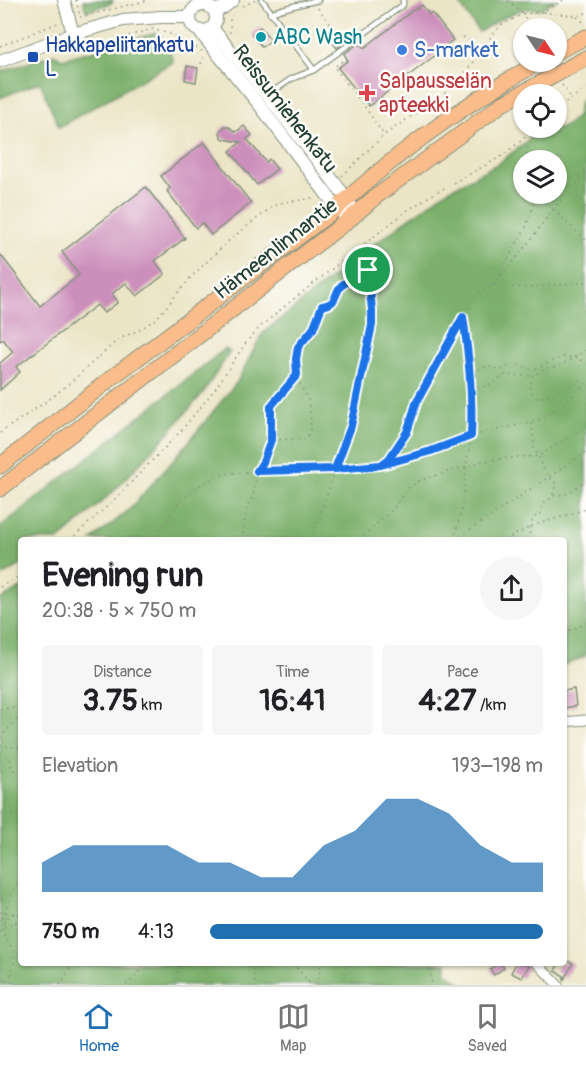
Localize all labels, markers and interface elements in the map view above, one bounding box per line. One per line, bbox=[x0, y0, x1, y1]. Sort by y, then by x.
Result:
north arrow bbox=[513, 18, 567, 72]
map controls bbox=[513, 18, 567, 204]
place label: ABC Wash bbox=[273, 24, 362, 51]
marker: ABC Wash bbox=[254, 30, 268, 44]
place label: Hakkapeliitankatu L bbox=[45, 32, 194, 83]
place label: S-market bbox=[414, 37, 499, 64]
street label: Reissumiehenkatu bbox=[226, 39, 344, 179]
marker: S-market bbox=[395, 43, 409, 57]
marker: Hakkapeliitankatu L bbox=[26, 50, 40, 64]
place label: Salpausselän apteekki bbox=[379, 68, 492, 119]
button: locate bbox=[513, 84, 567, 138]
marker: Salpausselän apteekki bbox=[360, 86, 374, 100]
button: layers bbox=[513, 150, 567, 204]
street label: Hämeenlinnantie bbox=[209, 192, 344, 306]
pin bbox=[342, 244, 393, 295]
icon: arrive bbox=[351, 253, 384, 286]
text: Evening run bbox=[42, 555, 203, 596]
button: share bbox=[480, 557, 543, 620]
text: 20:38 · 5 × 750 m bbox=[42, 598, 196, 623]
text: Distance bbox=[93, 662, 152, 682]
text: Time bbox=[276, 662, 309, 682]
text: Pace bbox=[447, 662, 478, 682]
text: 3.75 bbox=[83, 682, 138, 719]
text: 16:41 bbox=[259, 682, 326, 719]
text: 4:27 bbox=[418, 682, 476, 719]
text: km bbox=[138, 695, 162, 715]
text: /km bbox=[476, 695, 507, 715]
text: Elevation bbox=[42, 753, 118, 778]
text: 193–198 m bbox=[452, 753, 543, 778]
text: 750 m bbox=[42, 919, 99, 944]
text: 4:13 bbox=[138, 919, 174, 944]
tab: Home bbox=[79, 1000, 119, 1056]
tab: Map bbox=[277, 1000, 310, 1056]
tab: Saved bbox=[467, 1000, 507, 1056]

